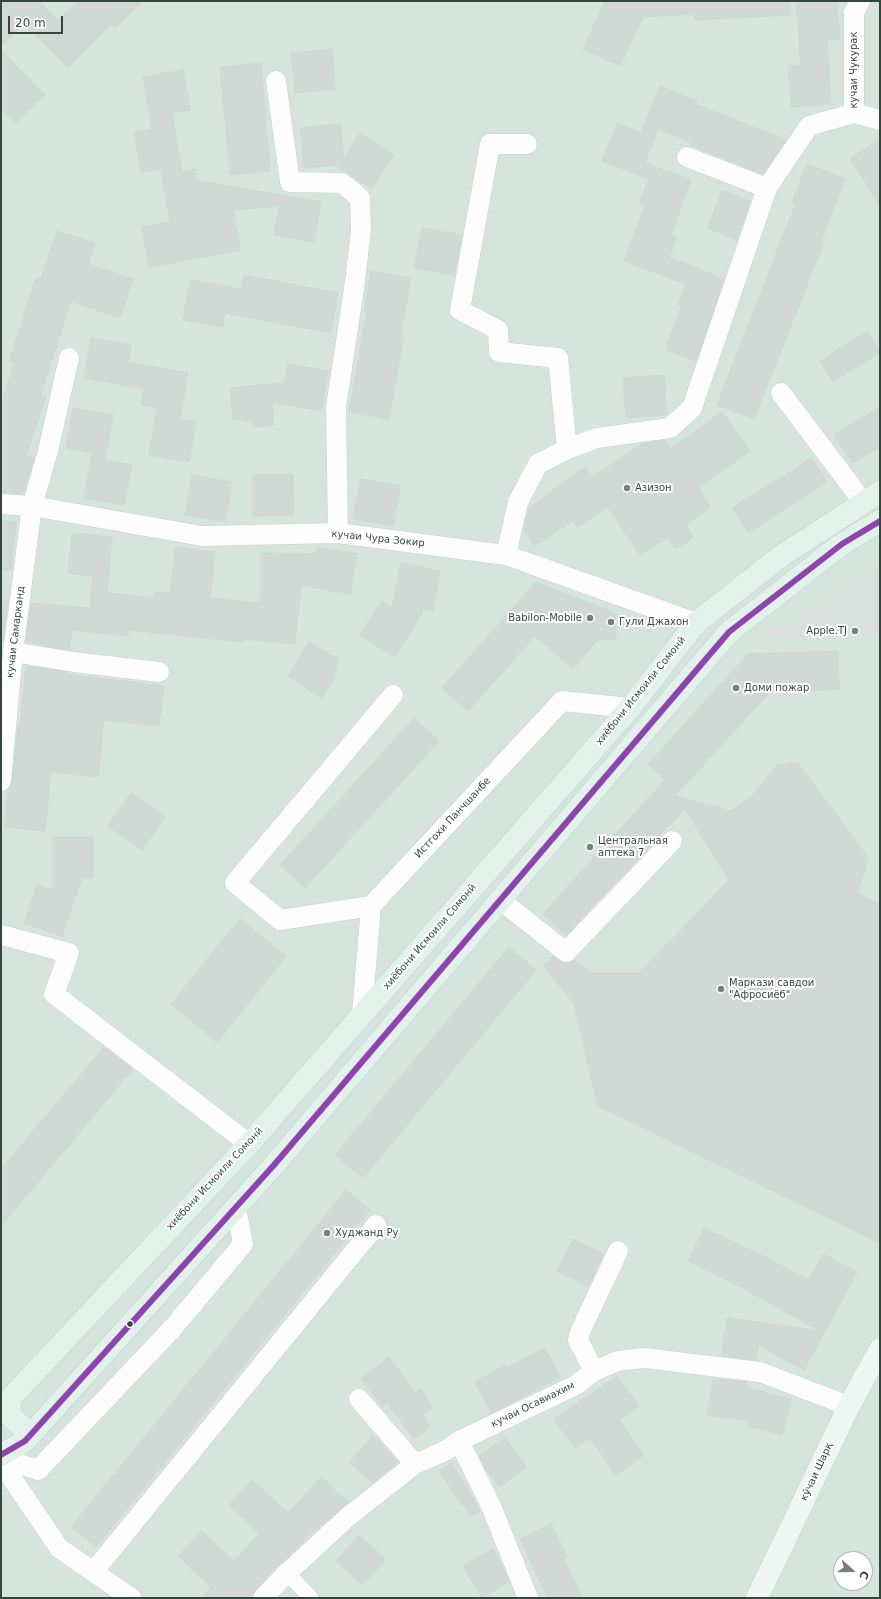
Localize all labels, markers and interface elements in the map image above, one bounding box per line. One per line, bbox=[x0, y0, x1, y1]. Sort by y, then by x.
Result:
scale bar bbox=[10, 8, 65, 34]
text: 20 m bbox=[15, 16, 46, 30]
street label: кучаи Чукурак bbox=[848, 32, 860, 108]
place label: Азизон bbox=[635, 482, 672, 494]
marker: Азизон bbox=[622, 483, 632, 493]
street label: кучаи Чура Зокир bbox=[331, 528, 425, 550]
street label: кучаи Самарканд bbox=[4, 585, 28, 679]
place label: Babilon-Mobile bbox=[508, 612, 582, 624]
marker: Babilon-Mobile bbox=[585, 613, 595, 623]
place label: Гули Джахон bbox=[619, 616, 689, 628]
marker: Гули Джахон bbox=[606, 617, 616, 627]
place label: Apple.TJ bbox=[806, 625, 847, 637]
marker: Apple.TJ bbox=[850, 626, 860, 636]
street label: хиёбони Исмоили Сомонӣ bbox=[594, 634, 688, 748]
place label: Доми пожар bbox=[744, 682, 809, 694]
marker: Доми пожар bbox=[731, 683, 741, 693]
street label: Истгохи Панчшанбе bbox=[412, 775, 494, 861]
place label: Центральная аптека 7 bbox=[598, 835, 668, 858]
marker: Центральная аптека 7 bbox=[585, 842, 595, 852]
street label: хиёбони Исмоили Сомонӣ bbox=[381, 882, 479, 992]
place label: Маркази савдои "Афросиёб" bbox=[729, 977, 814, 1000]
marker: Маркази савдои "Афросиёб" bbox=[716, 984, 726, 994]
street label: хиёбони Исмоили Сомонӣ bbox=[164, 1125, 266, 1233]
place label: Худжанд Ру bbox=[335, 1227, 398, 1239]
marker: Худжанд Ру bbox=[322, 1228, 332, 1238]
unlabelled marker bbox=[125, 1319, 135, 1329]
street label: кучаи Осавиахим bbox=[489, 1380, 577, 1430]
street label: кӯчаи Шарқ bbox=[798, 1441, 836, 1503]
north arrow bbox=[833, 1551, 873, 1591]
text: С bbox=[856, 1569, 871, 1581]

